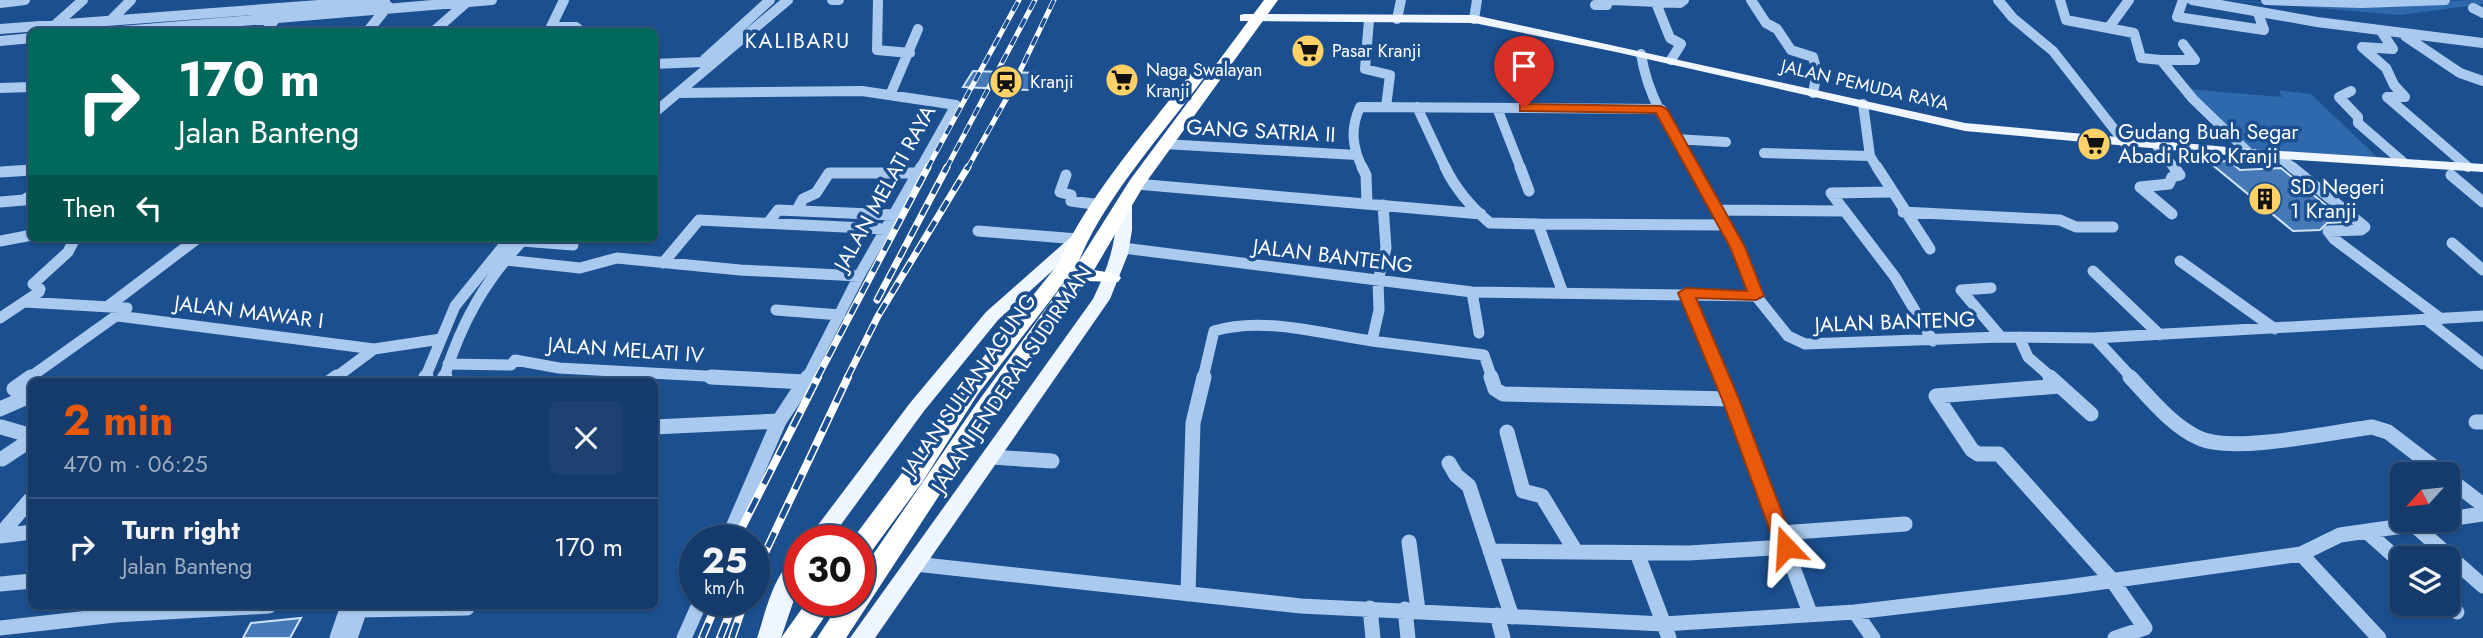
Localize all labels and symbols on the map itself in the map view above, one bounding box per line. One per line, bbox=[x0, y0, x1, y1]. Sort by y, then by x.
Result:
district label: KALIBARU bbox=[745, 26, 851, 56]
supermarket icon: Pasar Kranji bbox=[1289, 32, 1327, 70]
pin bbox=[1494, 36, 1554, 108]
place label: Pasar Kranji bbox=[1332, 38, 1421, 64]
street label: JALAN PEMUDA RAYA bbox=[1777, 53, 1952, 117]
place label: Naga Swalayan Kranji bbox=[1146, 57, 1262, 104]
supermarket icon: Naga Swalayan Kranji bbox=[1103, 61, 1141, 99]
station icon: Kranji bbox=[987, 63, 1025, 101]
place label: Kranji bbox=[1030, 69, 1074, 95]
street label: JALAN MELATI RAYA bbox=[825, 100, 943, 279]
street label: GANG SATRIA II bbox=[1186, 112, 1336, 150]
place label: Gudang Buah Segar Abadi Ruko Kranji bbox=[2118, 117, 2299, 171]
supermarket icon: Gudang Buah Segar Abadi Ruko Kranji bbox=[2075, 125, 2113, 163]
place label: SD Negeri 1 Kranji bbox=[2290, 172, 2385, 226]
building icon: SD Negeri 1 Kranji bbox=[2246, 180, 2284, 218]
street label: JALAN BANTENG bbox=[1248, 231, 1415, 281]
street label: JALAN JENDERAL SUDIRMAN bbox=[923, 259, 1099, 501]
street label: JALAN SULTAN AGUNG bbox=[893, 287, 1044, 485]
street label: JALAN MAWAR I bbox=[170, 288, 325, 336]
street label: JALAN BANTENG bbox=[1811, 304, 1976, 340]
street label: JALAN MELATI IV bbox=[544, 329, 705, 370]
north arrow bbox=[2390, 462, 2460, 532]
position arrow bbox=[1749, 510, 1823, 584]
speed limit sign: 30 bbox=[784, 525, 875, 616]

